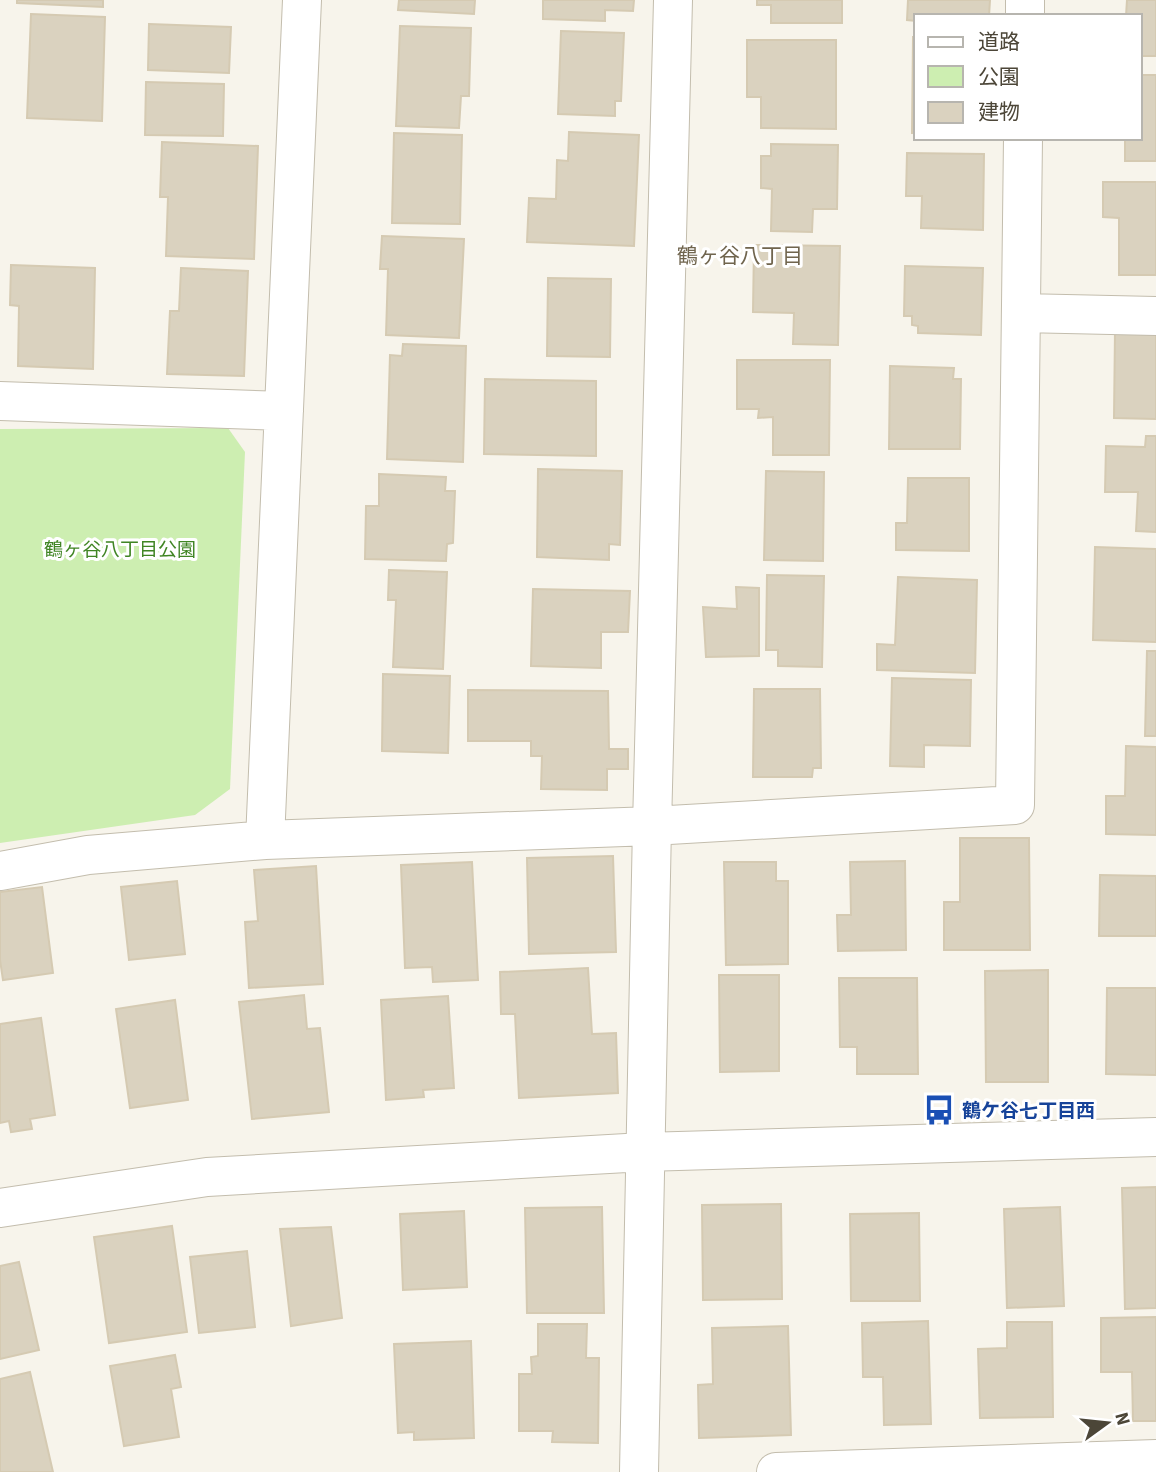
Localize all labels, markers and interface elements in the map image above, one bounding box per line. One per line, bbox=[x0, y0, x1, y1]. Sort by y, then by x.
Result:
legend bbox=[914, 14, 1142, 140]
text: 道路 bbox=[978, 27, 1020, 57]
text: 公園 bbox=[978, 62, 1020, 92]
text: 建物 bbox=[978, 97, 1020, 127]
district label: 鶴ヶ谷八丁目 bbox=[677, 241, 803, 271]
park label: 鶴ヶ谷八丁目公園 bbox=[44, 537, 196, 564]
bus stop icon: 鶴ケ谷七丁目西 bbox=[922, 1093, 956, 1127]
place label: 鶴ケ谷七丁目西 bbox=[962, 1098, 1095, 1125]
north arrow bbox=[1072, 1388, 1142, 1458]
text: N bbox=[1107, 1409, 1137, 1429]

